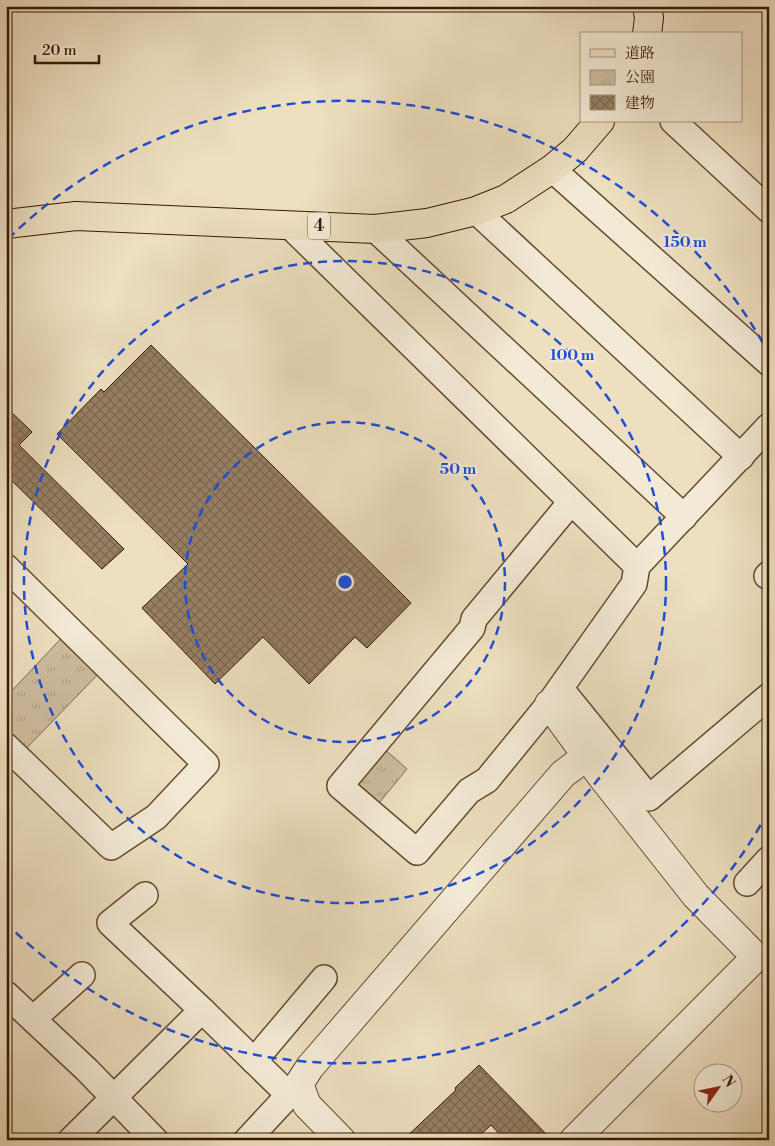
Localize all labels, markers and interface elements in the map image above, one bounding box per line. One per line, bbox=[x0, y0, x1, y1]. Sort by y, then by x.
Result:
scale bar bbox=[35, 32, 99, 64]
legend bbox=[580, 32, 742, 122]
text: 20 m bbox=[42, 41, 77, 60]
text: 道路 bbox=[625, 44, 655, 63]
text: 公園 bbox=[625, 68, 655, 87]
text: 建物 bbox=[625, 94, 655, 113]
road number: 4 bbox=[308, 212, 330, 240]
text: 150 m bbox=[663, 233, 707, 252]
text: 100 m bbox=[550, 346, 595, 365]
text: 50 m bbox=[440, 460, 476, 479]
centre of rings bbox=[336, 573, 354, 591]
north arrow bbox=[692, 1064, 742, 1114]
text: N bbox=[717, 1072, 739, 1091]

